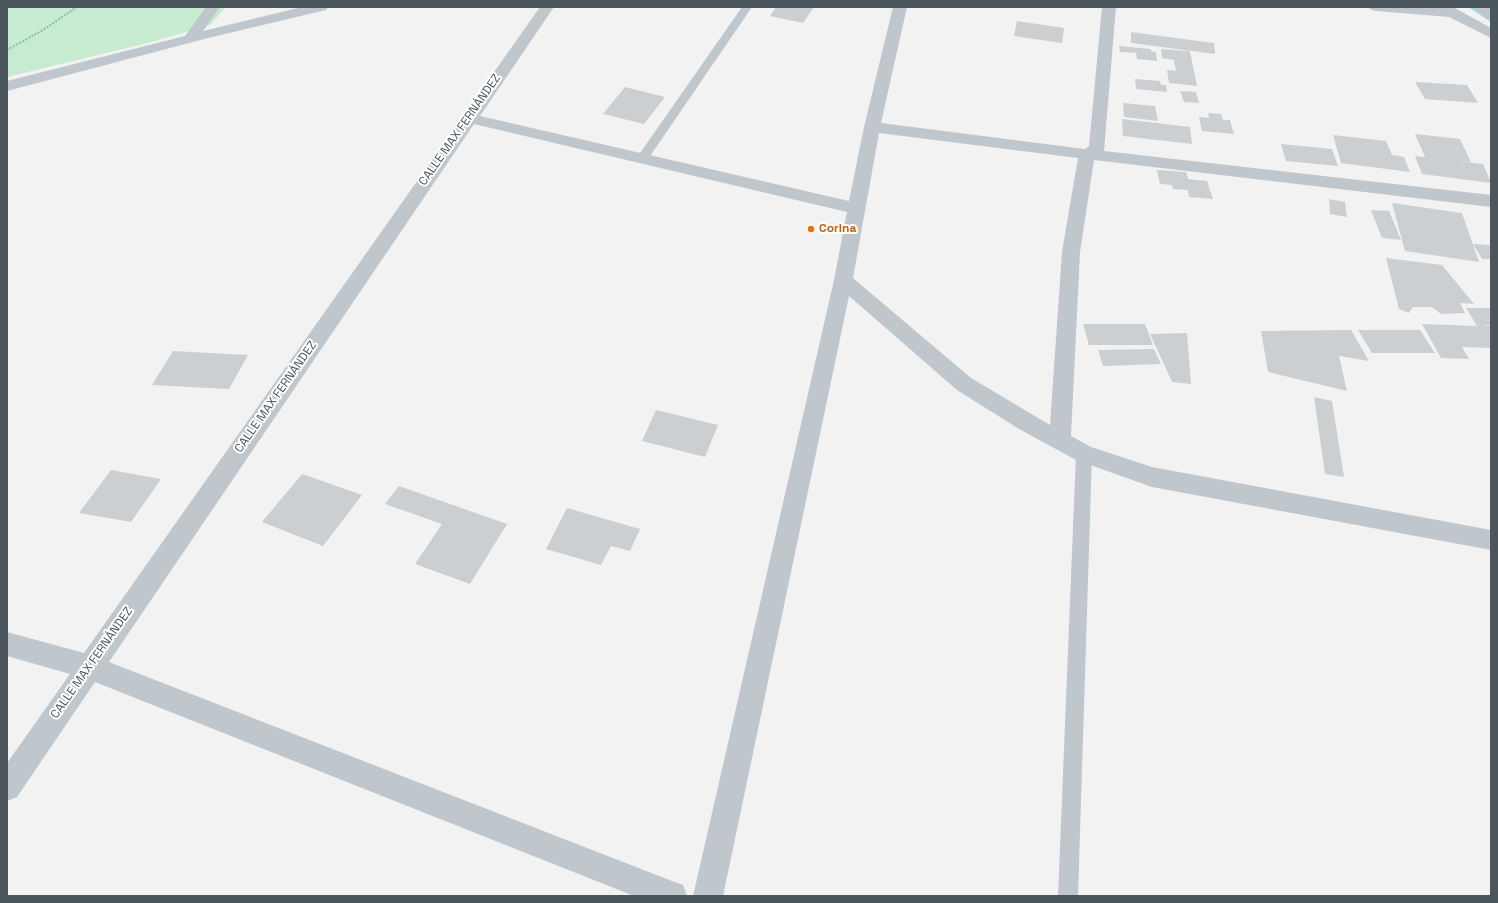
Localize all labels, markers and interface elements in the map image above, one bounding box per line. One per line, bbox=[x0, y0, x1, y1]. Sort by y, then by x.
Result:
street label: CALLE MAX FERNÁNDEZ bbox=[416, 71, 504, 189]
place label: Corina bbox=[819, 222, 856, 236]
marker: Corina bbox=[806, 224, 816, 234]
street label: CALLE MAX FERNÁNDEZ bbox=[232, 338, 320, 456]
street label: CALLE MAX FERNÁNDEZ bbox=[48, 604, 136, 722]

